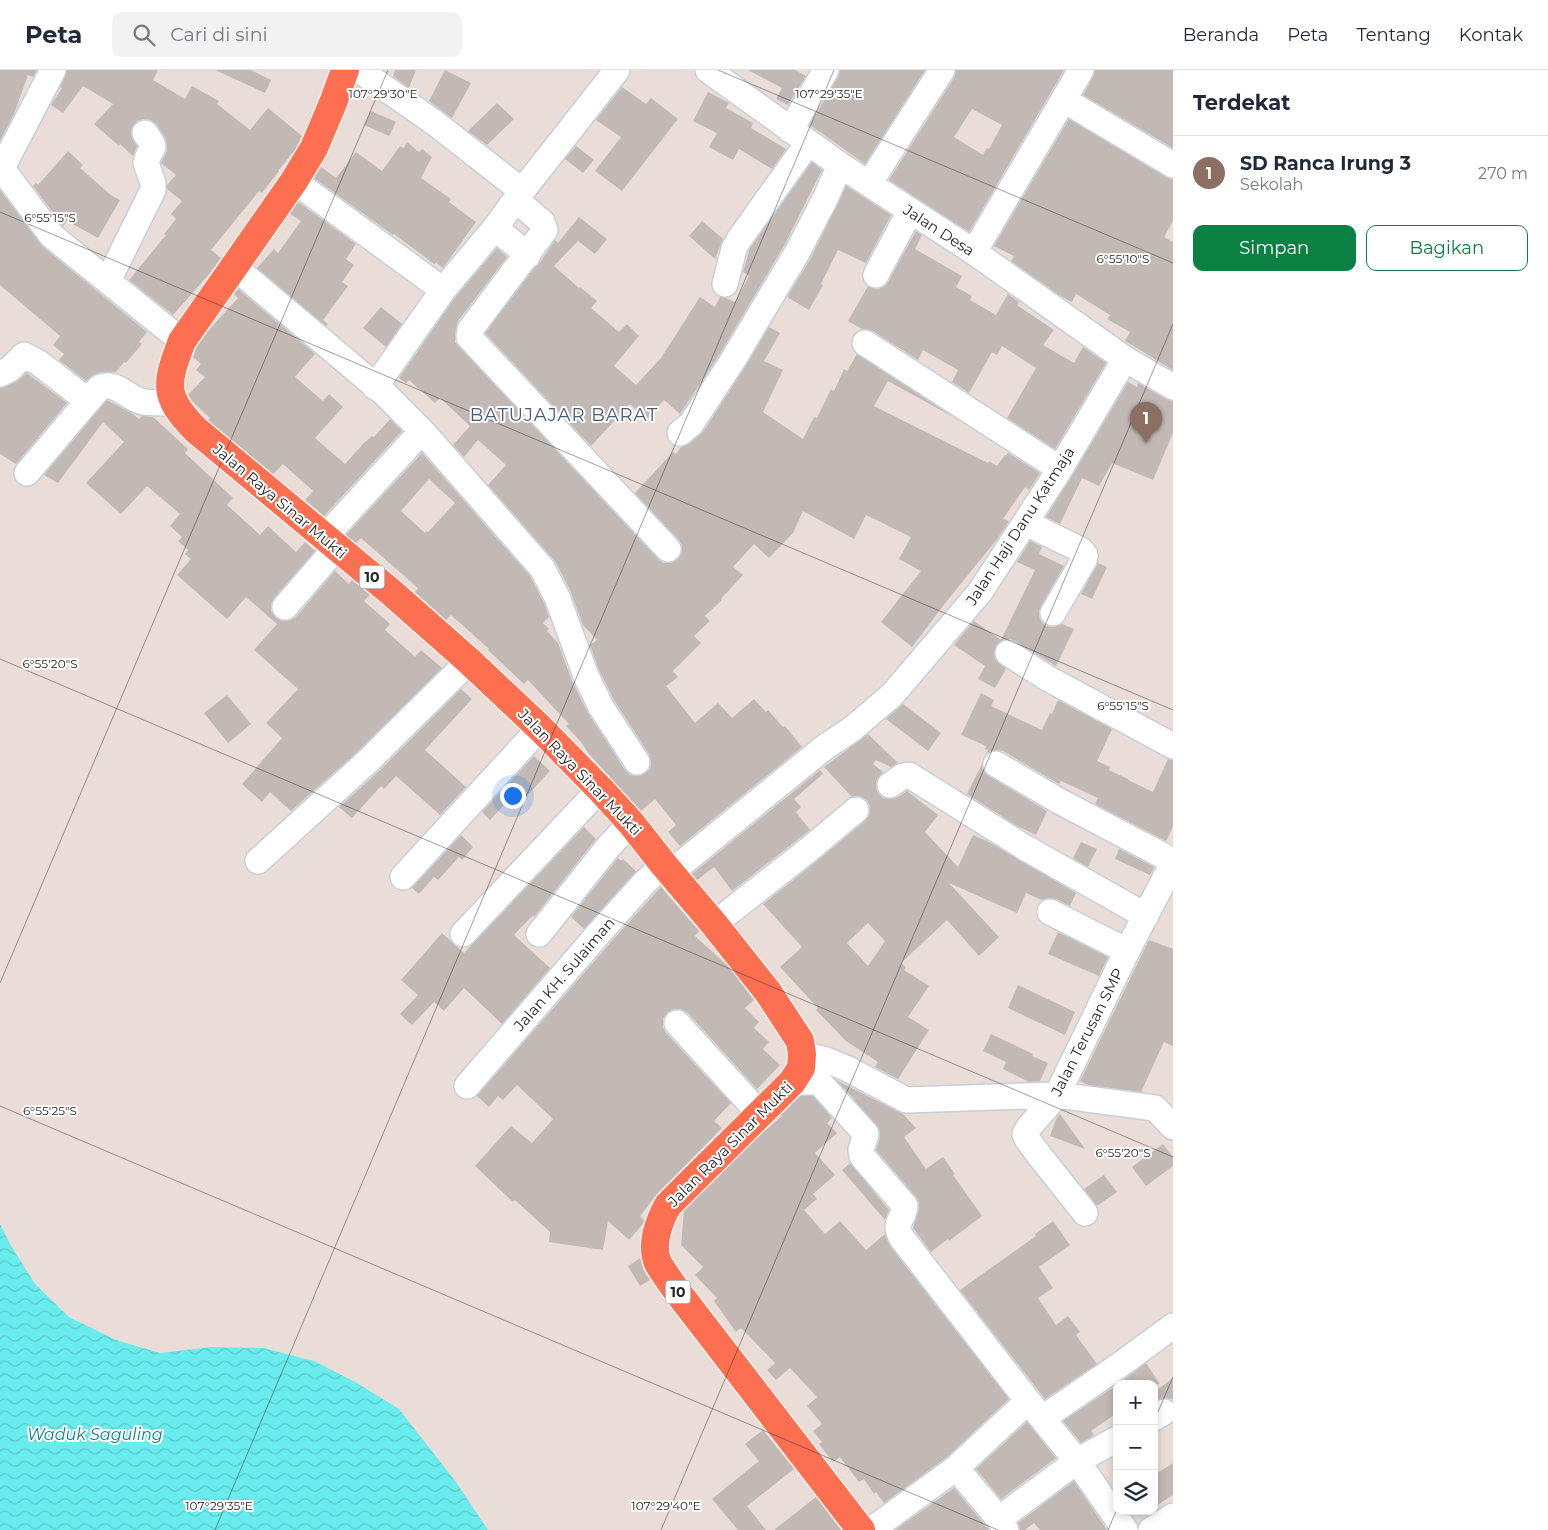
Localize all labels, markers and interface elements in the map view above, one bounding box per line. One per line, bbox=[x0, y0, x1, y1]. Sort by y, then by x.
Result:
search box bbox=[112, 12, 462, 57]
text: Peta bbox=[25, 20, 82, 49]
icon: search bbox=[130, 21, 158, 49]
text: Cari di sini bbox=[170, 23, 268, 46]
text: Beranda bbox=[1183, 24, 1259, 46]
text: Peta bbox=[1287, 24, 1328, 46]
text: Tentang bbox=[1356, 24, 1431, 46]
text: Kontak bbox=[1459, 24, 1523, 46]
text: 107°29'30"E bbox=[349, 86, 417, 101]
text: 107°29'35"E bbox=[795, 86, 863, 101]
text: Terdekat bbox=[1193, 90, 1290, 115]
text: SD Ranca Irung 3 bbox=[1240, 152, 1411, 175]
text: 1 bbox=[1206, 164, 1212, 183]
text: 270 m bbox=[1478, 164, 1528, 183]
text: Sekolah bbox=[1240, 175, 1303, 194]
street label: Jalan Desa bbox=[899, 199, 978, 260]
text: 6°55'15"S bbox=[24, 210, 76, 225]
button: Simpan bbox=[1193, 225, 1356, 271]
button: Bagikan bbox=[1366, 225, 1528, 271]
text: 6°55'10"S bbox=[1097, 251, 1149, 266]
pin: 1 bbox=[1130, 402, 1162, 443]
district label: BATUJAJAR BARAT bbox=[470, 404, 658, 426]
street label: Jalan Raya Sinar Mukti bbox=[208, 439, 351, 563]
street label: Jalan Haji Danu Katmaja bbox=[961, 443, 1078, 610]
road number: 10 bbox=[360, 566, 384, 588]
text: 6°55'20"S bbox=[22, 656, 78, 671]
text: 6°55'15"S bbox=[1097, 698, 1149, 713]
street label: Jalan Raya Sinar Mukti bbox=[514, 704, 646, 839]
your location bbox=[500, 783, 526, 809]
street label: Jalan KH. Sulaiman bbox=[509, 913, 619, 1035]
street label: Jalan Terusan SMP bbox=[1046, 965, 1127, 1100]
street label: Jalan Raya Sinar Mukti bbox=[663, 1078, 796, 1211]
text: 6°55'25"S bbox=[23, 1103, 77, 1118]
text: 6°55'20"S bbox=[1095, 1145, 1151, 1160]
road number: 10 bbox=[666, 1280, 690, 1304]
map controls bbox=[1113, 1380, 1158, 1515]
button: + bbox=[1113, 1380, 1158, 1425]
water label: Waduk Saguling bbox=[27, 1425, 163, 1444]
button: − bbox=[1113, 1425, 1158, 1470]
button: layers bbox=[1113, 1470, 1158, 1515]
text: 107°29'35"E bbox=[185, 1498, 253, 1513]
text: 107°29'40"E bbox=[631, 1498, 701, 1513]

